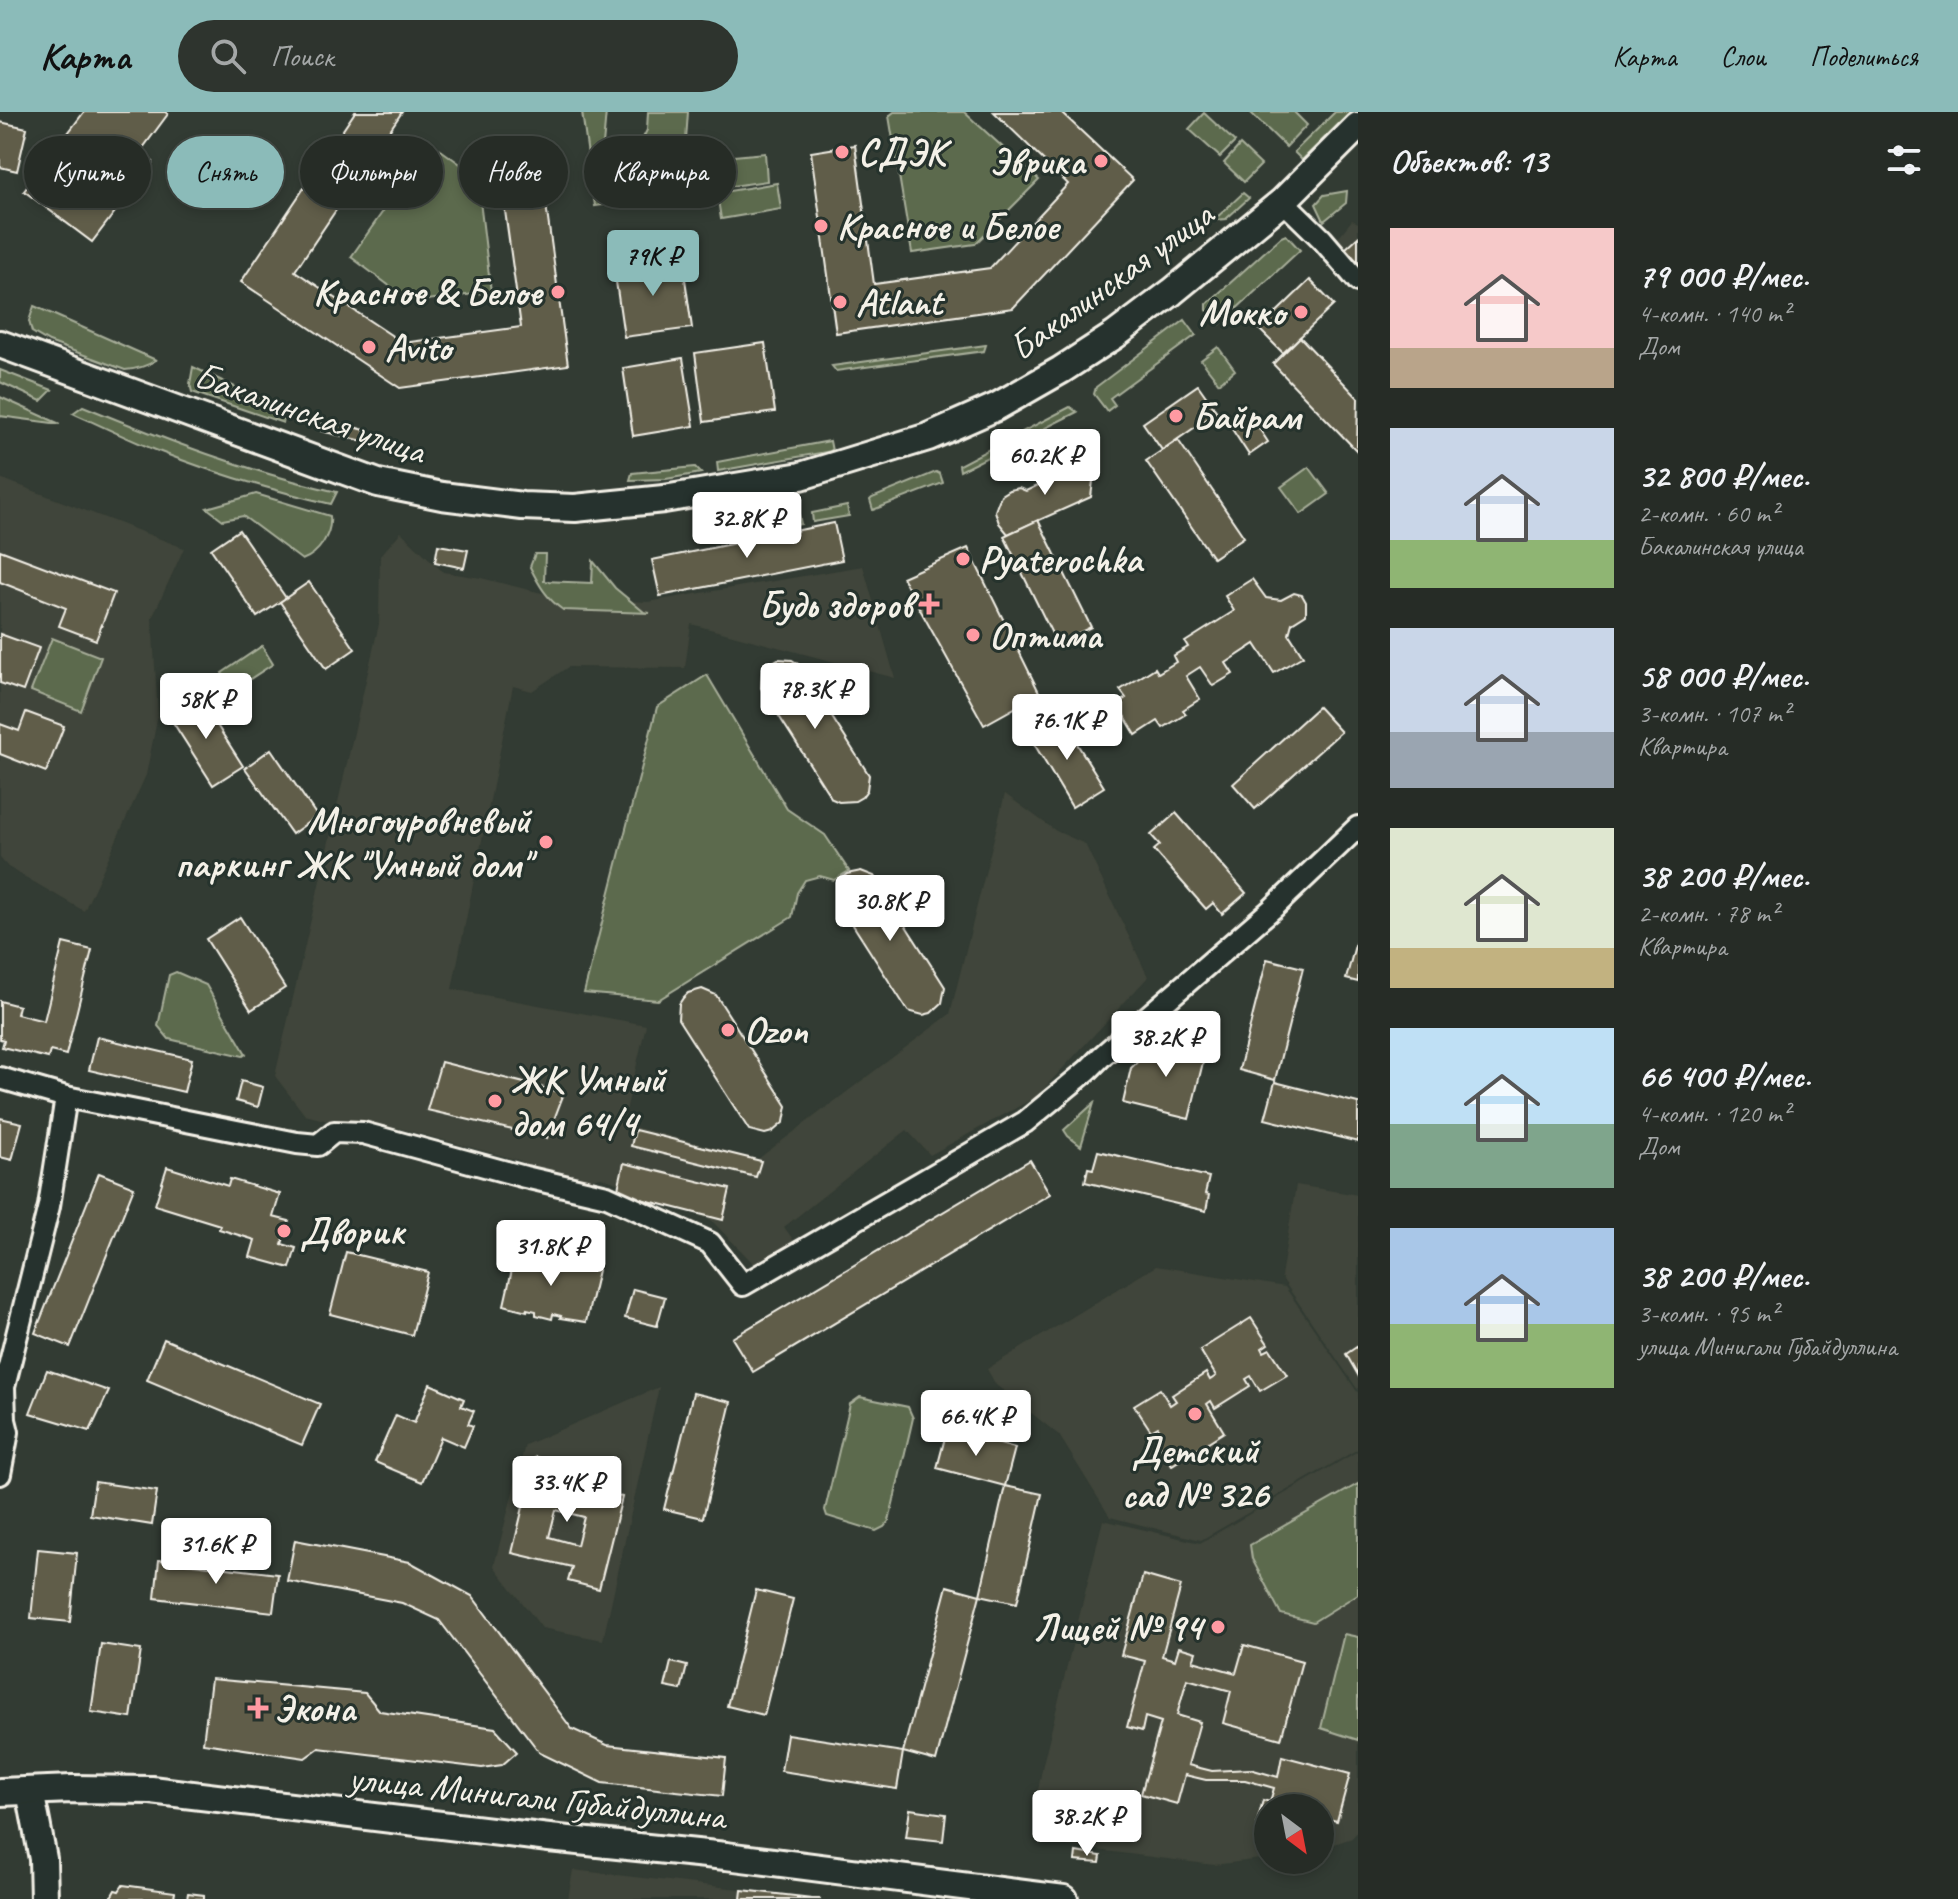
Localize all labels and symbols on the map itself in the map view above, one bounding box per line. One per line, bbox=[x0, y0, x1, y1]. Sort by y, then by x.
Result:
place label: СДЭК bbox=[858, 129, 953, 176]
place label: Эврика bbox=[989, 138, 1087, 185]
marker: СДЭК bbox=[833, 143, 851, 161]
marker: Эврика bbox=[1092, 152, 1110, 170]
street label: Бакалинская улица bbox=[1000, 190, 1225, 371]
place label: Красное и Белое bbox=[837, 203, 1061, 250]
marker: Красное и Белое bbox=[812, 217, 830, 235]
pin: 79K ₽ bbox=[597, 230, 709, 298]
place label: Красное & Белое bbox=[313, 269, 545, 316]
place label: Atlant bbox=[856, 279, 945, 326]
marker: Красное & Белое bbox=[549, 283, 567, 301]
place label: Мокко bbox=[1199, 289, 1289, 336]
marker: Atlant bbox=[831, 293, 849, 311]
marker: Мокко bbox=[1292, 303, 1310, 321]
place label: Avito bbox=[385, 324, 454, 371]
marker: Avito bbox=[360, 338, 378, 356]
street label: Бакалинская улица bbox=[188, 352, 434, 475]
place label: Байрам bbox=[1192, 393, 1303, 440]
marker: Байрам bbox=[1167, 407, 1185, 425]
pin: 60.2K ₽ bbox=[971, 429, 1119, 497]
pin: 32.8K ₽ bbox=[673, 492, 821, 560]
place label: Pyaterochka bbox=[979, 536, 1145, 583]
marker: Pyaterochka bbox=[954, 550, 972, 568]
place label: Будь здоров bbox=[758, 581, 920, 628]
marker: Будь здоров bbox=[920, 595, 938, 613]
place label: Оптима bbox=[989, 612, 1104, 659]
marker: Оптима bbox=[964, 626, 982, 644]
pin: 78.3K ₽ bbox=[741, 663, 889, 731]
pin: 58K ₽ bbox=[150, 673, 262, 741]
pin: 76.1K ₽ bbox=[993, 694, 1141, 762]
place label: Многоуровневый паркинг ЖК "Умный дом" bbox=[175, 797, 538, 888]
marker: Многоуровневый паркинг ЖК "Умный дом" bbox=[537, 833, 555, 851]
pin: 30.8K ₽ bbox=[816, 875, 964, 943]
place label: Ozon bbox=[744, 1007, 809, 1054]
pin: 38.2K ₽ bbox=[1092, 1011, 1240, 1079]
marker: Ozon bbox=[719, 1021, 737, 1039]
place label: ЖК Умный дом 64/4 bbox=[511, 1056, 668, 1147]
marker: ЖК Умный дом 64/4 bbox=[486, 1092, 504, 1110]
place label: Дворик bbox=[300, 1208, 407, 1255]
pin: 31.8K ₽ bbox=[477, 1220, 625, 1288]
marker: Дворик bbox=[275, 1222, 293, 1240]
pin: 66.4K ₽ bbox=[902, 1390, 1050, 1458]
marker: Детский сад № 326 bbox=[1186, 1405, 1204, 1423]
place label: Детский сад № 326 bbox=[1122, 1427, 1271, 1518]
pin: 33.4K ₽ bbox=[493, 1456, 641, 1524]
pin: 31.6K ₽ bbox=[142, 1518, 290, 1586]
place label: Лицей № 94 bbox=[1033, 1604, 1207, 1651]
marker: Лицей № 94 bbox=[1209, 1618, 1227, 1636]
place label: Экона bbox=[274, 1685, 357, 1732]
marker: Экона bbox=[249, 1699, 267, 1717]
street label: улица Минигали Губайдуллина bbox=[344, 1754, 731, 1841]
pin: 38.2K ₽ bbox=[1013, 1790, 1161, 1858]
north arrow bbox=[1254, 1794, 1334, 1874]

